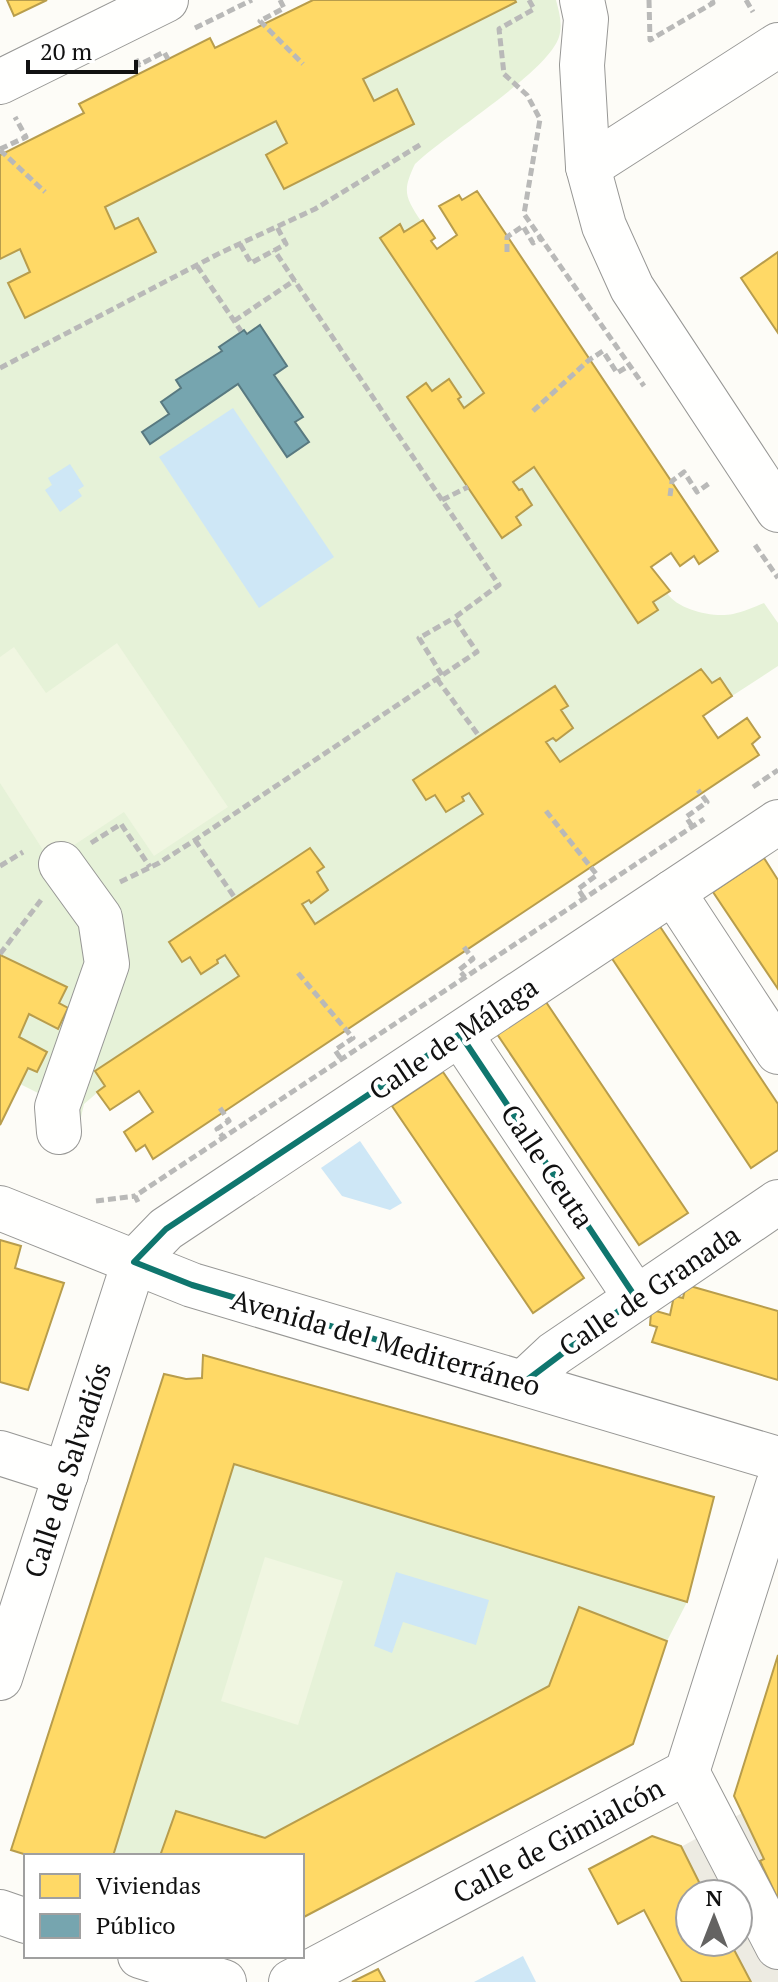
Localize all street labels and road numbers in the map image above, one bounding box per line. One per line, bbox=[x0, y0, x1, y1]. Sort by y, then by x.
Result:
street label: Calle de Málaga bbox=[361, 968, 545, 1108]
street label: Calle Ceuta bbox=[493, 1097, 603, 1235]
street label: Calle de Granada bbox=[551, 1216, 747, 1364]
street label: Avenida del Mediterráneo bbox=[227, 1280, 545, 1404]
street label: Calle de Salvadiós bbox=[15, 1358, 119, 1582]
street label: Calle de Gimialcón bbox=[446, 1769, 670, 1911]

